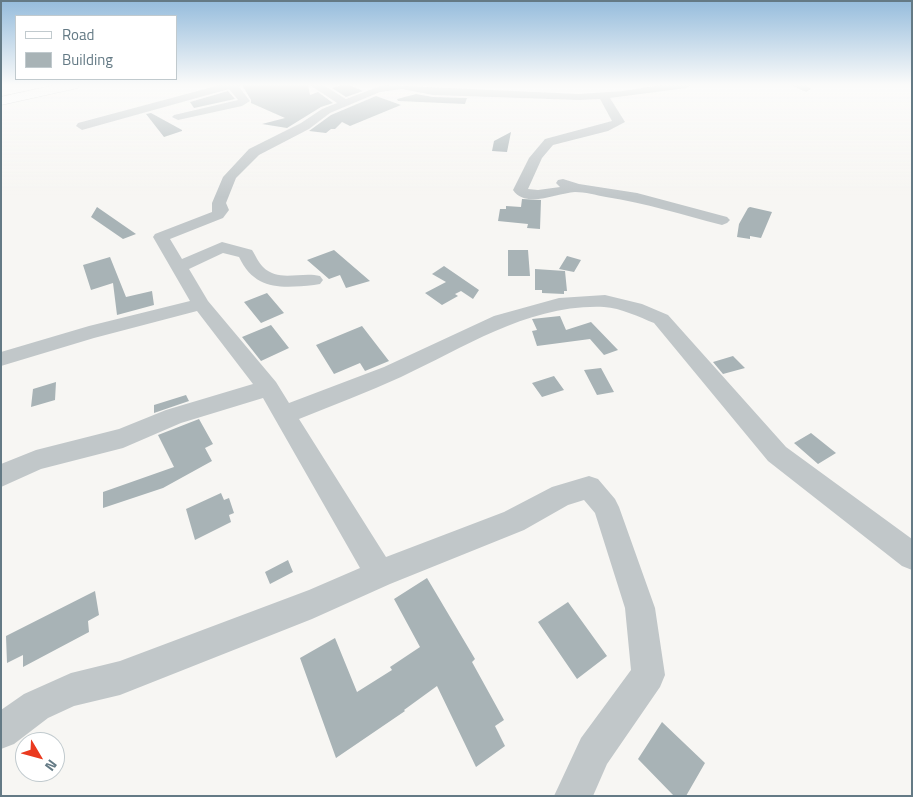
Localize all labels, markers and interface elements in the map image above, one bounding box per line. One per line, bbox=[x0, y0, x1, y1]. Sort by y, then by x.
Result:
legend bbox=[15, 15, 178, 80]
text: Road bbox=[62, 23, 94, 46]
text: Building bbox=[62, 48, 113, 71]
north arrow bbox=[15, 732, 65, 782]
text: N bbox=[40, 756, 63, 776]

